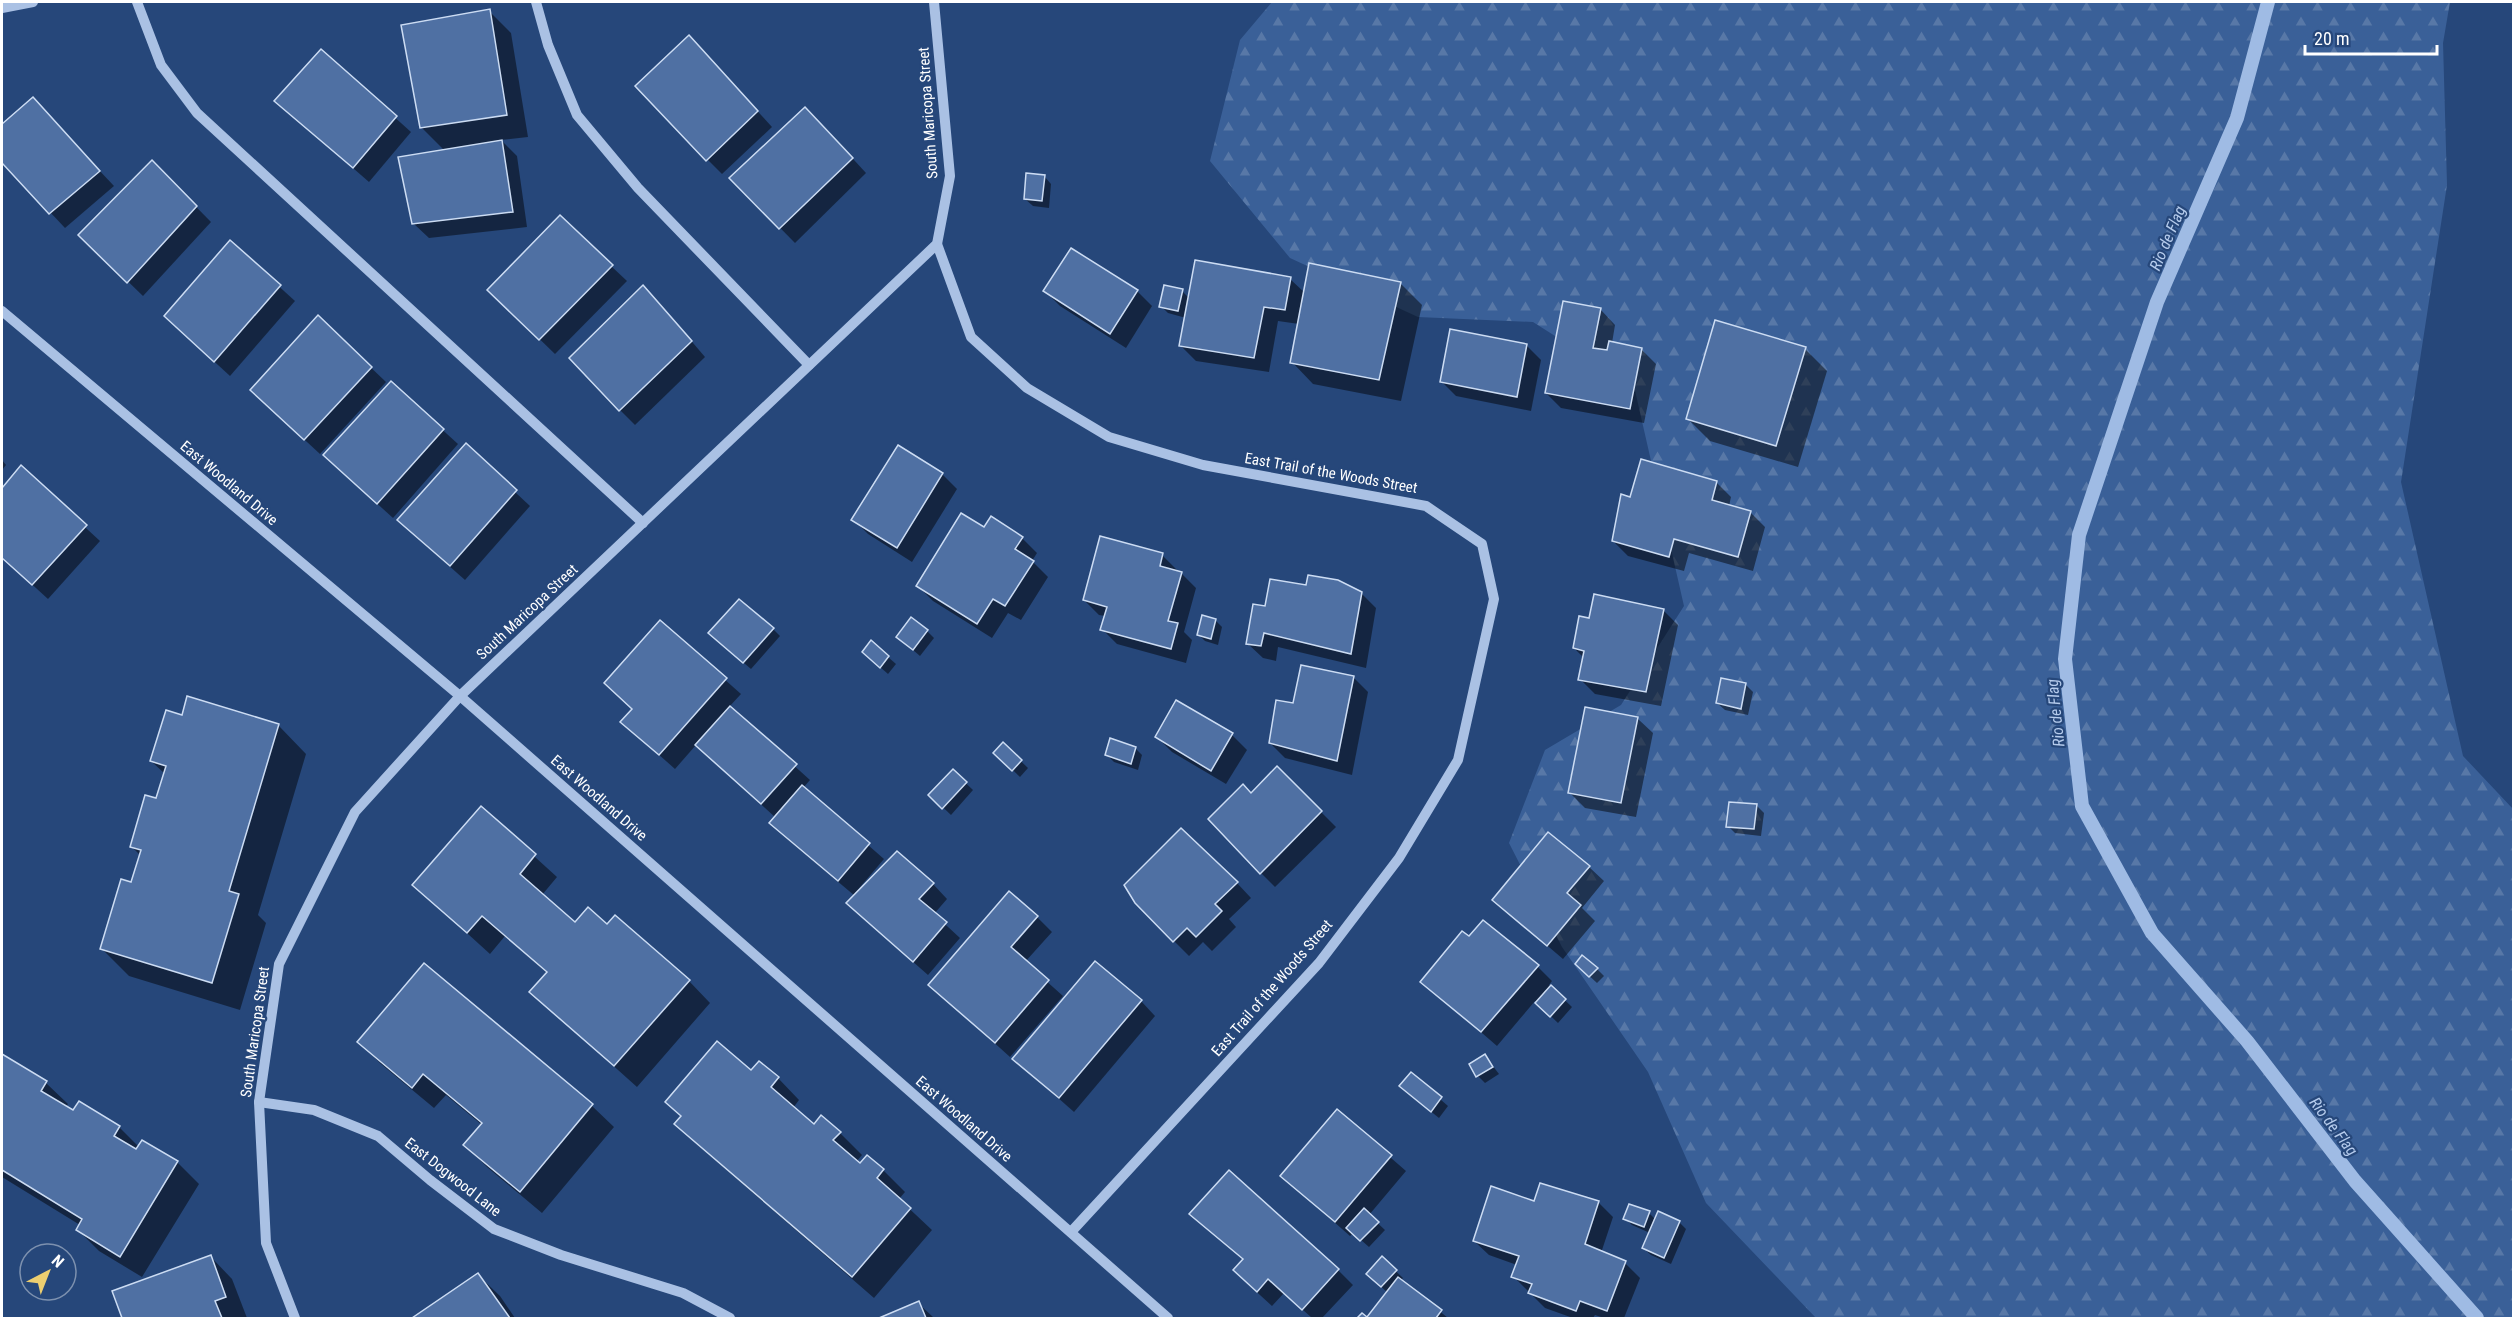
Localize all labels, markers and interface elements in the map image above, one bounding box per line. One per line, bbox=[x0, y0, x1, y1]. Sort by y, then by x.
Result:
scale bar bbox=[2305, 18, 2437, 56]
text: 20 m bbox=[2314, 28, 2349, 49]
street label: South Maricopa Street bbox=[914, 47, 942, 179]
water label: Rio de Flag bbox=[2145, 203, 2190, 273]
street label: East Woodland Drive bbox=[177, 437, 281, 529]
street label: East Trail of the Woods Street bbox=[1243, 449, 1419, 497]
street label: South Maricopa Street bbox=[473, 560, 581, 664]
water label: Rio de Flag bbox=[2042, 678, 2068, 748]
street label: East Woodland Drive bbox=[547, 751, 651, 845]
street label: East Trail of the Woods Street bbox=[1208, 916, 1336, 1060]
street label: South Maricopa Street bbox=[237, 965, 273, 1099]
street label: East Woodland Drive bbox=[912, 1072, 1016, 1166]
water label: Rio de Flag bbox=[2306, 1093, 2362, 1159]
street label: East Dogwood Lane bbox=[401, 1134, 505, 1220]
north arrow bbox=[18, 1242, 78, 1302]
text: N bbox=[48, 1251, 68, 1272]

